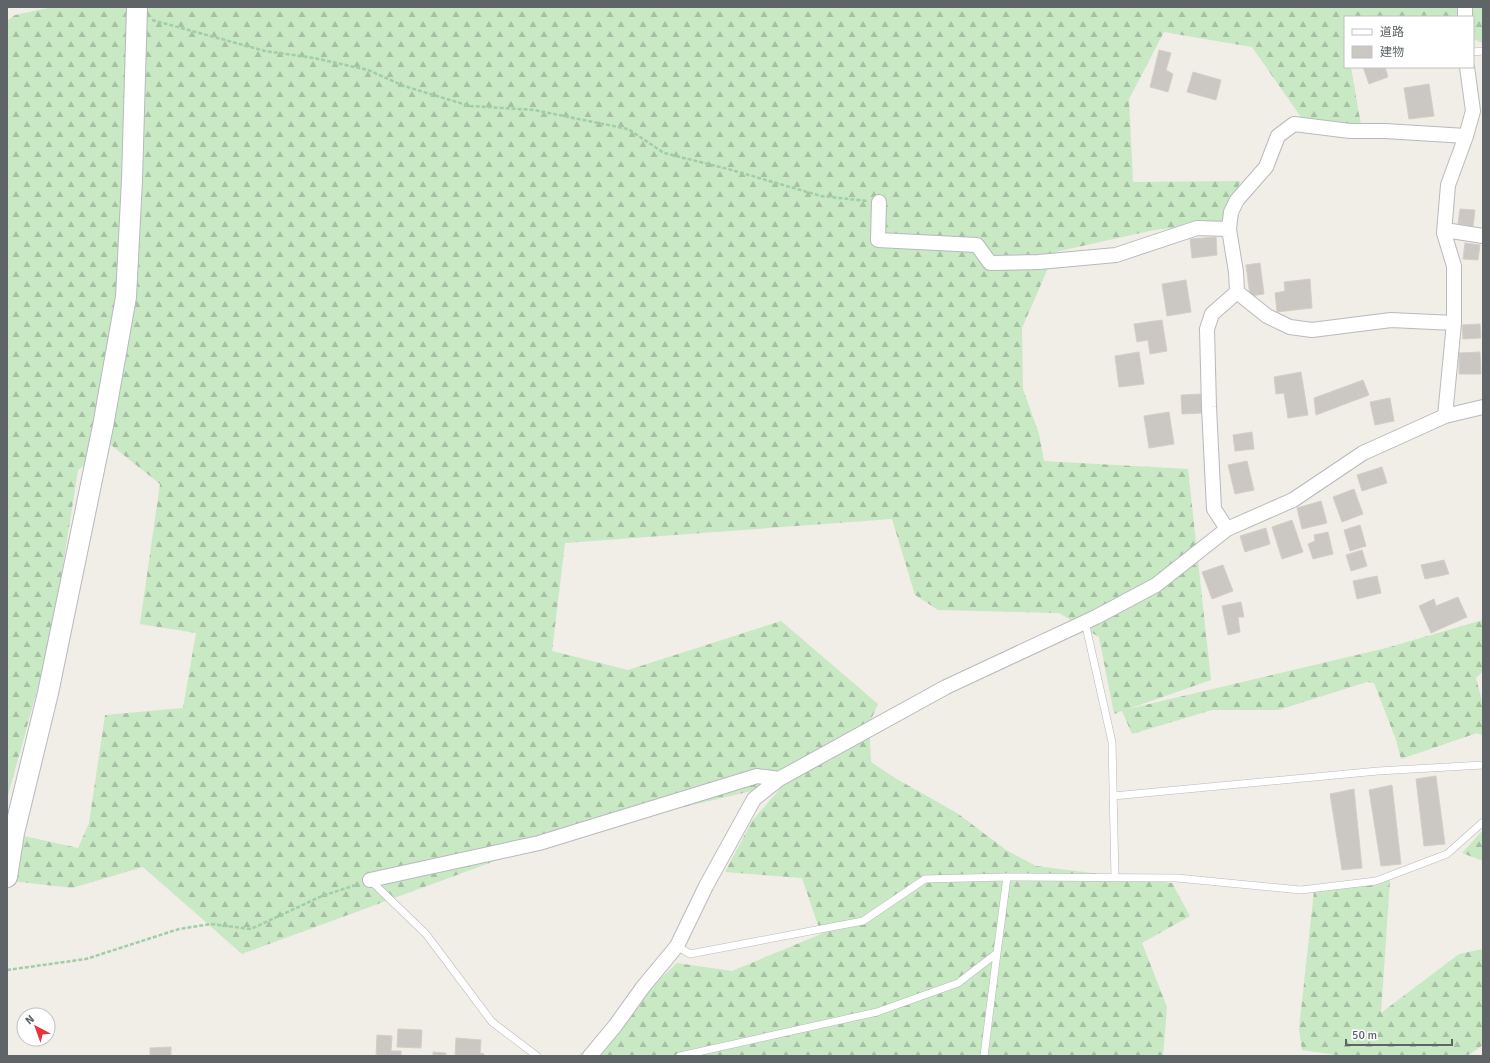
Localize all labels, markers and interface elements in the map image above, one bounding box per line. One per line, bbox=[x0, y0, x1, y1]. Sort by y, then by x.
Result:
legend bbox=[1344, 16, 1474, 68]
text: 道路 bbox=[1380, 25, 1404, 40]
text: 建物 bbox=[1380, 45, 1404, 60]
north arrow bbox=[16, 1007, 56, 1047]
text: N bbox=[23, 1012, 37, 1027]
scale bar bbox=[1346, 1021, 1452, 1047]
text: 50 m bbox=[1352, 1028, 1377, 1043]

